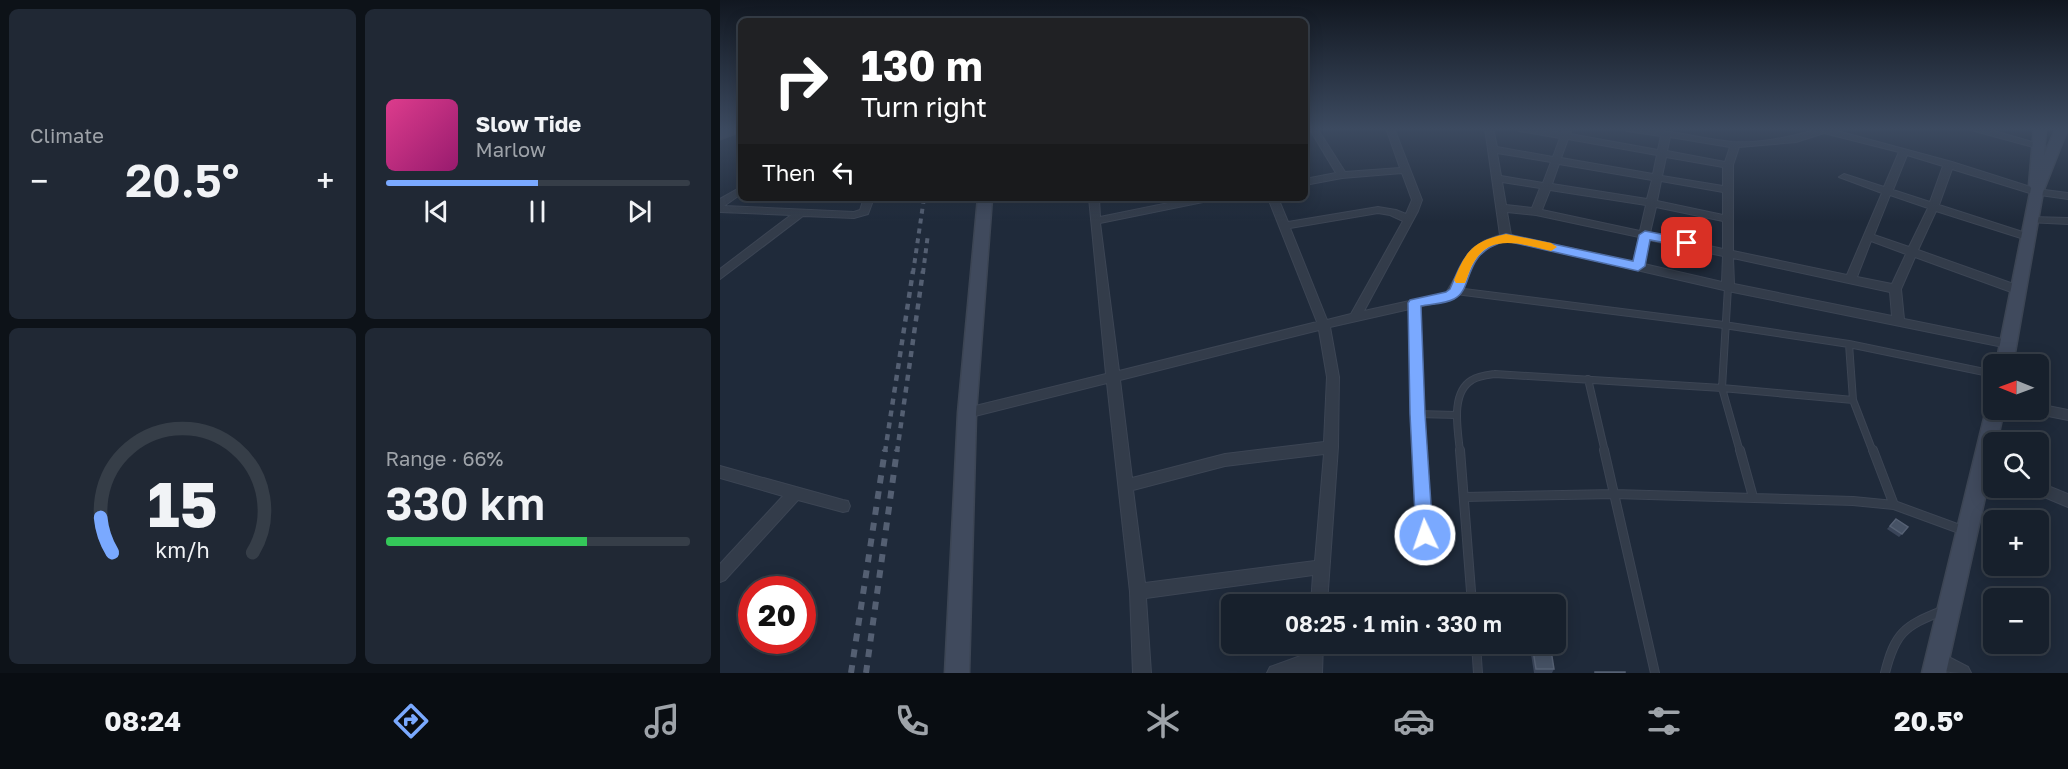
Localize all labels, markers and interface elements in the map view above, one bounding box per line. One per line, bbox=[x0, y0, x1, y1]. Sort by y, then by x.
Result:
text: 130 m bbox=[861, 40, 983, 90]
icon: right bbox=[762, 42, 840, 120]
text: Turn right bbox=[861, 91, 987, 123]
text: Slow Tide bbox=[476, 110, 581, 137]
text: Climate bbox=[30, 123, 104, 147]
text: Marlow bbox=[476, 137, 546, 161]
text: 20.5° bbox=[125, 153, 239, 207]
icon: left bbox=[827, 156, 860, 189]
text: Then bbox=[762, 159, 815, 186]
text: − bbox=[30, 161, 48, 200]
text: + bbox=[316, 161, 334, 200]
icon: previous bbox=[420, 195, 453, 228]
icon: pause bbox=[521, 195, 554, 228]
icon: next bbox=[623, 195, 656, 228]
pin bbox=[1661, 217, 1712, 268]
icon: arrive bbox=[1670, 226, 1703, 259]
north arrow bbox=[1983, 354, 2049, 420]
map controls bbox=[1983, 354, 2049, 654]
button: search bbox=[1983, 432, 2049, 498]
text: Range · 66% bbox=[386, 446, 503, 470]
text: 15 bbox=[147, 466, 217, 541]
text: 330 km bbox=[386, 476, 545, 530]
position arrow bbox=[1393, 503, 1457, 567]
button: + bbox=[1983, 510, 2049, 576]
text: km/h bbox=[155, 537, 210, 563]
speed limit sign: 20 bbox=[738, 576, 816, 654]
button: − bbox=[1983, 588, 2049, 654]
text: 08:25 · 1 min · 330 m bbox=[1285, 610, 1502, 637]
icon: directions bbox=[390, 700, 432, 742]
icon: music bbox=[641, 700, 683, 742]
icon: phone bbox=[891, 700, 933, 742]
icon: climate bbox=[1142, 700, 1184, 742]
icon: car bbox=[1393, 700, 1435, 742]
icon: filters bbox=[1643, 700, 1685, 742]
text: 08:24 bbox=[104, 705, 181, 737]
text: 20.5° bbox=[1894, 705, 1964, 737]

